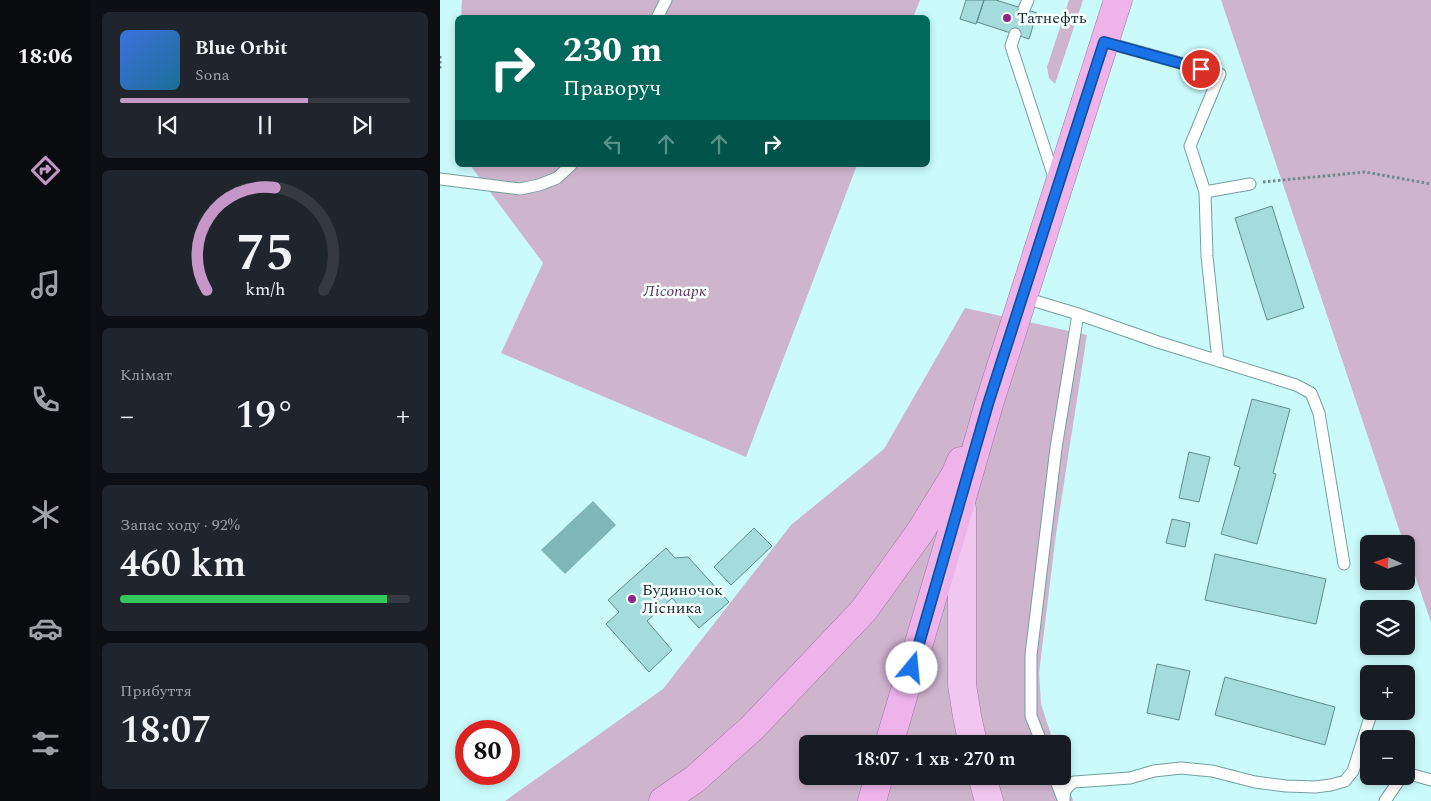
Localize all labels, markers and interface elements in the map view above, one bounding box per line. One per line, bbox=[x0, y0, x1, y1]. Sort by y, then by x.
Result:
place label: Татнефть bbox=[1017, 6, 1087, 30]
marker: Татнефть bbox=[1001, 12, 1013, 24]
text: 230 m bbox=[563, 24, 662, 77]
text: Blue Orbit bbox=[195, 34, 288, 63]
icon: right bbox=[480, 35, 545, 100]
text: 18:06 bbox=[17, 40, 73, 73]
pin bbox=[1180, 48, 1222, 90]
icon: arrive bbox=[1187, 55, 1215, 83]
text: Sona bbox=[195, 63, 230, 87]
text: Праворуч bbox=[563, 72, 661, 105]
icon: previous bbox=[154, 111, 182, 139]
icon: pause bbox=[251, 111, 279, 139]
icon: next bbox=[348, 111, 376, 139]
icon: left bbox=[599, 130, 627, 158]
icon: ahead bbox=[652, 130, 680, 158]
icon: ahead bbox=[705, 130, 733, 158]
icon: right bbox=[758, 130, 786, 158]
icon: directions bbox=[28, 153, 63, 188]
text: 75 bbox=[236, 214, 294, 293]
icon: music bbox=[28, 267, 63, 302]
text: km/h bbox=[245, 276, 285, 303]
park label: Лісопарк bbox=[642, 279, 707, 303]
text: Клімат bbox=[120, 363, 172, 387]
icon: phone bbox=[28, 382, 63, 417]
text: 19° bbox=[235, 387, 295, 445]
text: − bbox=[120, 395, 134, 438]
text: + bbox=[396, 395, 410, 438]
icon: climate bbox=[28, 497, 63, 532]
text: Запас ходу · 92% bbox=[120, 513, 240, 537]
north arrow bbox=[1360, 535, 1415, 590]
map controls bbox=[1360, 535, 1415, 785]
text: 460 km bbox=[120, 536, 246, 594]
place label: Будиночок Лісника bbox=[642, 578, 723, 620]
marker: Будиночок Лісника bbox=[626, 593, 638, 605]
button: layers bbox=[1360, 600, 1415, 655]
icon: car bbox=[28, 611, 63, 646]
position arrow bbox=[885, 641, 937, 693]
button: + bbox=[1360, 665, 1415, 720]
text: Прибуття bbox=[120, 679, 192, 703]
text: 18:07 bbox=[120, 702, 211, 760]
speed limit sign: 80 bbox=[455, 720, 520, 785]
icon: filters bbox=[28, 726, 63, 761]
button: − bbox=[1360, 730, 1415, 785]
text: 18:07 · 1 хв · 270 m bbox=[854, 745, 1016, 774]

